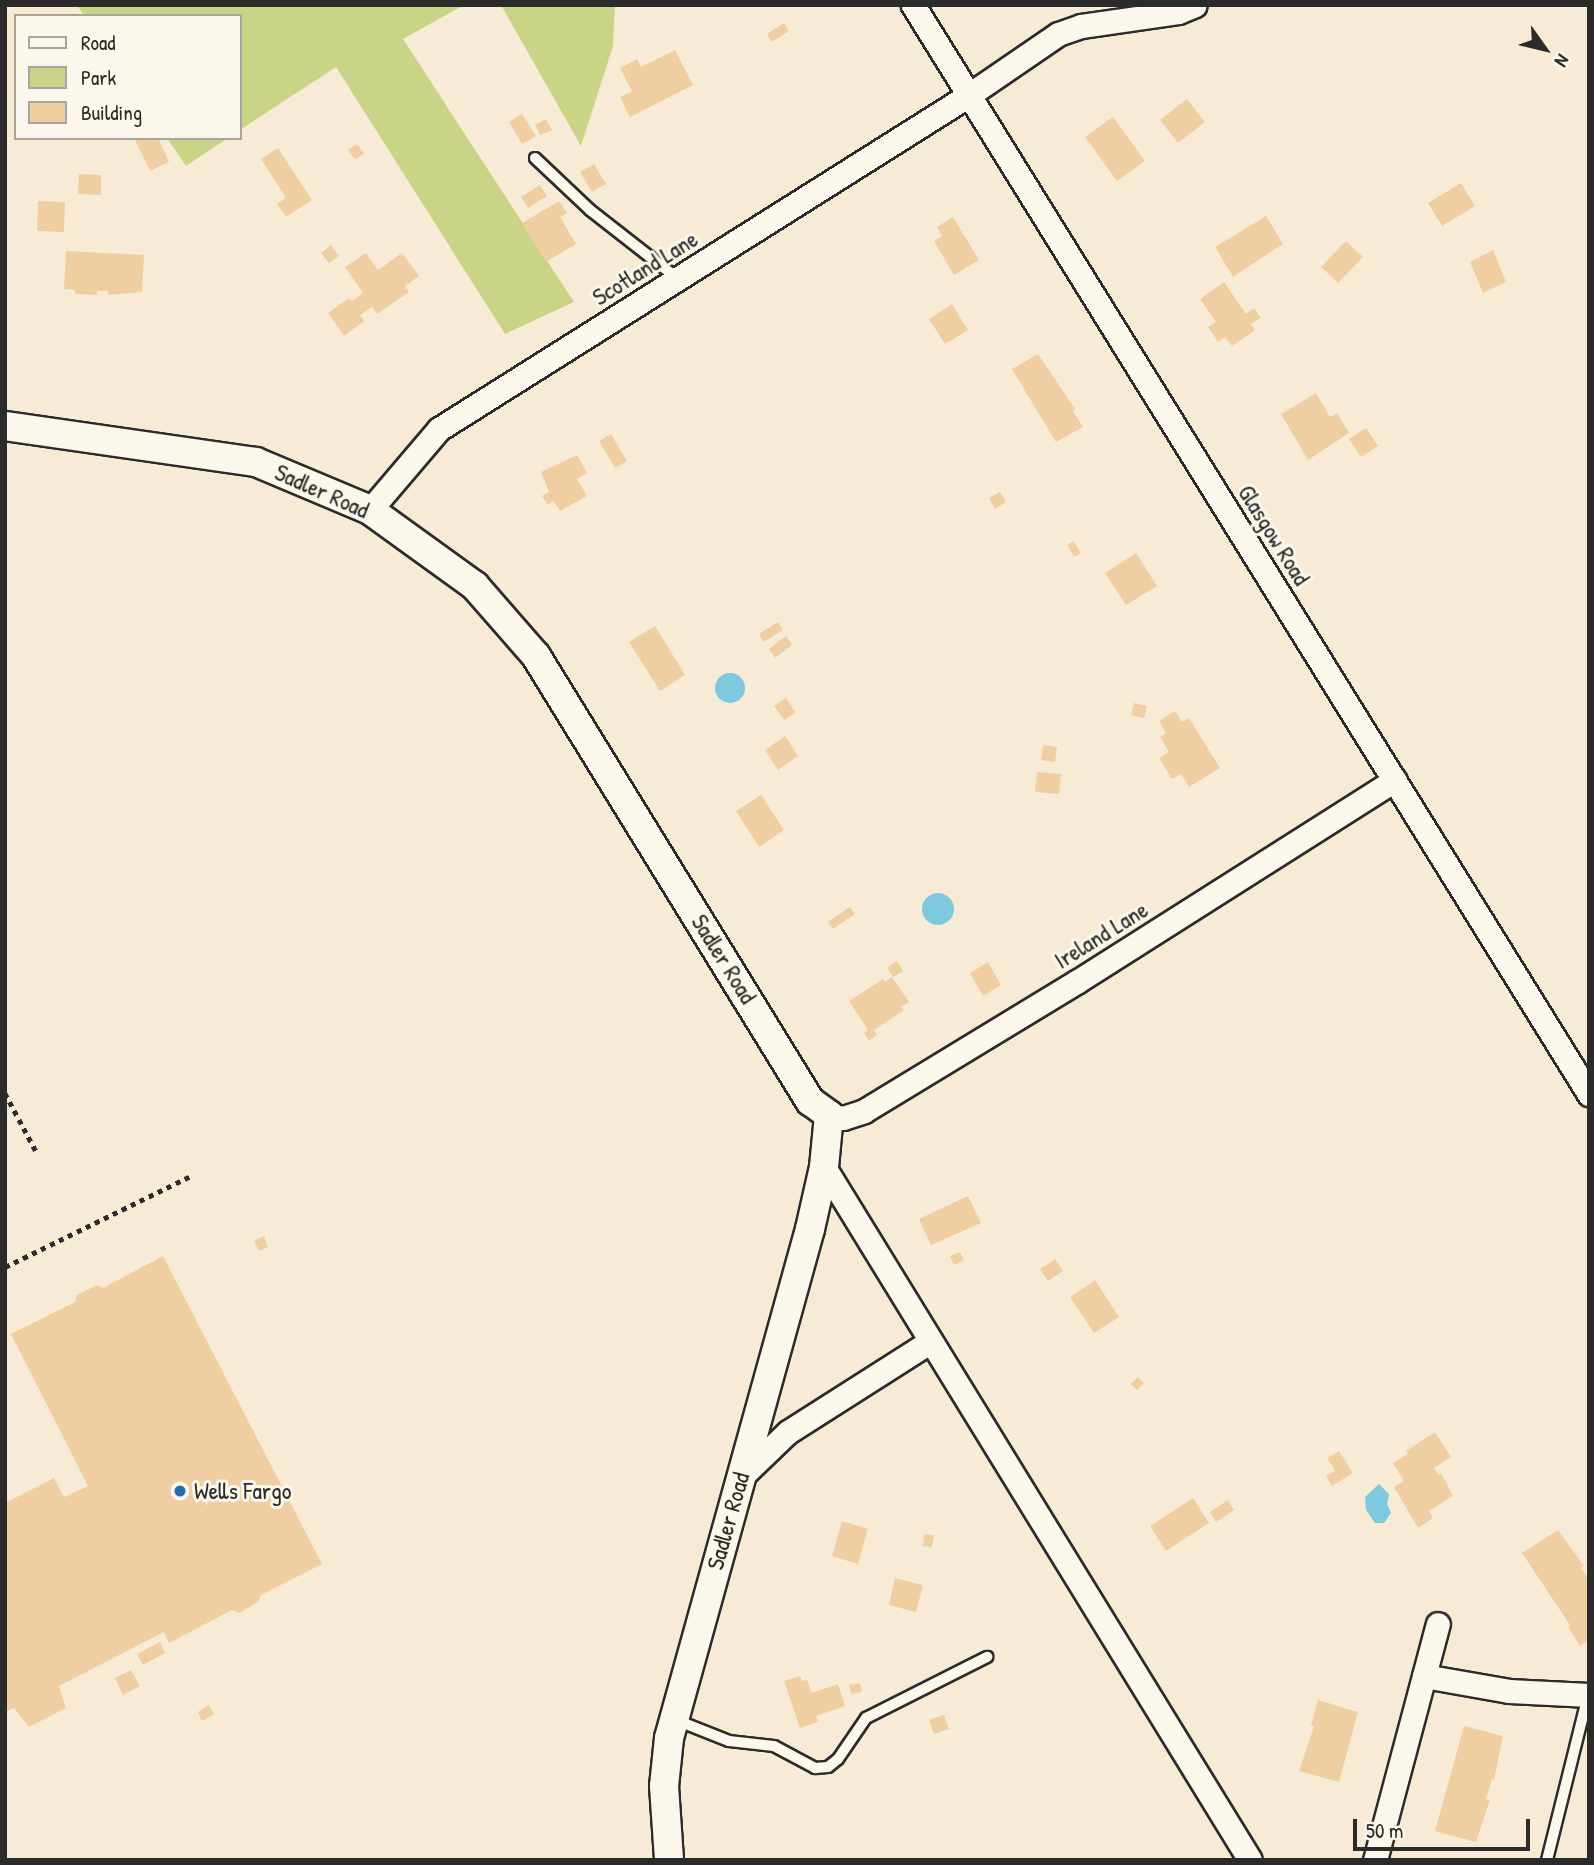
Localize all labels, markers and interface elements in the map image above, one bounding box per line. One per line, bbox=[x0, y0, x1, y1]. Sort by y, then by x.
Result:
legend bbox=[14, 14, 242, 140]
north arrow bbox=[1510, 14, 1580, 84]
text: Road bbox=[81, 28, 115, 57]
text: N bbox=[1549, 49, 1576, 72]
text: Park bbox=[81, 63, 116, 92]
text: Building bbox=[81, 98, 142, 127]
street label: Scotland Lane bbox=[587, 224, 703, 312]
street label: Sadler Road bbox=[271, 458, 373, 524]
street label: Glasgow Road bbox=[1232, 480, 1316, 590]
street label: Ireland Lane bbox=[1049, 895, 1153, 975]
street label: Sadler Road bbox=[685, 909, 763, 1009]
street label: Sadler Road bbox=[700, 1469, 756, 1573]
place label: Wells Fargo bbox=[194, 1477, 291, 1505]
marker: Wells Fargo bbox=[172, 1483, 188, 1499]
scale bar bbox=[1356, 1806, 1533, 1850]
text: 50 m bbox=[1366, 1816, 1403, 1845]

